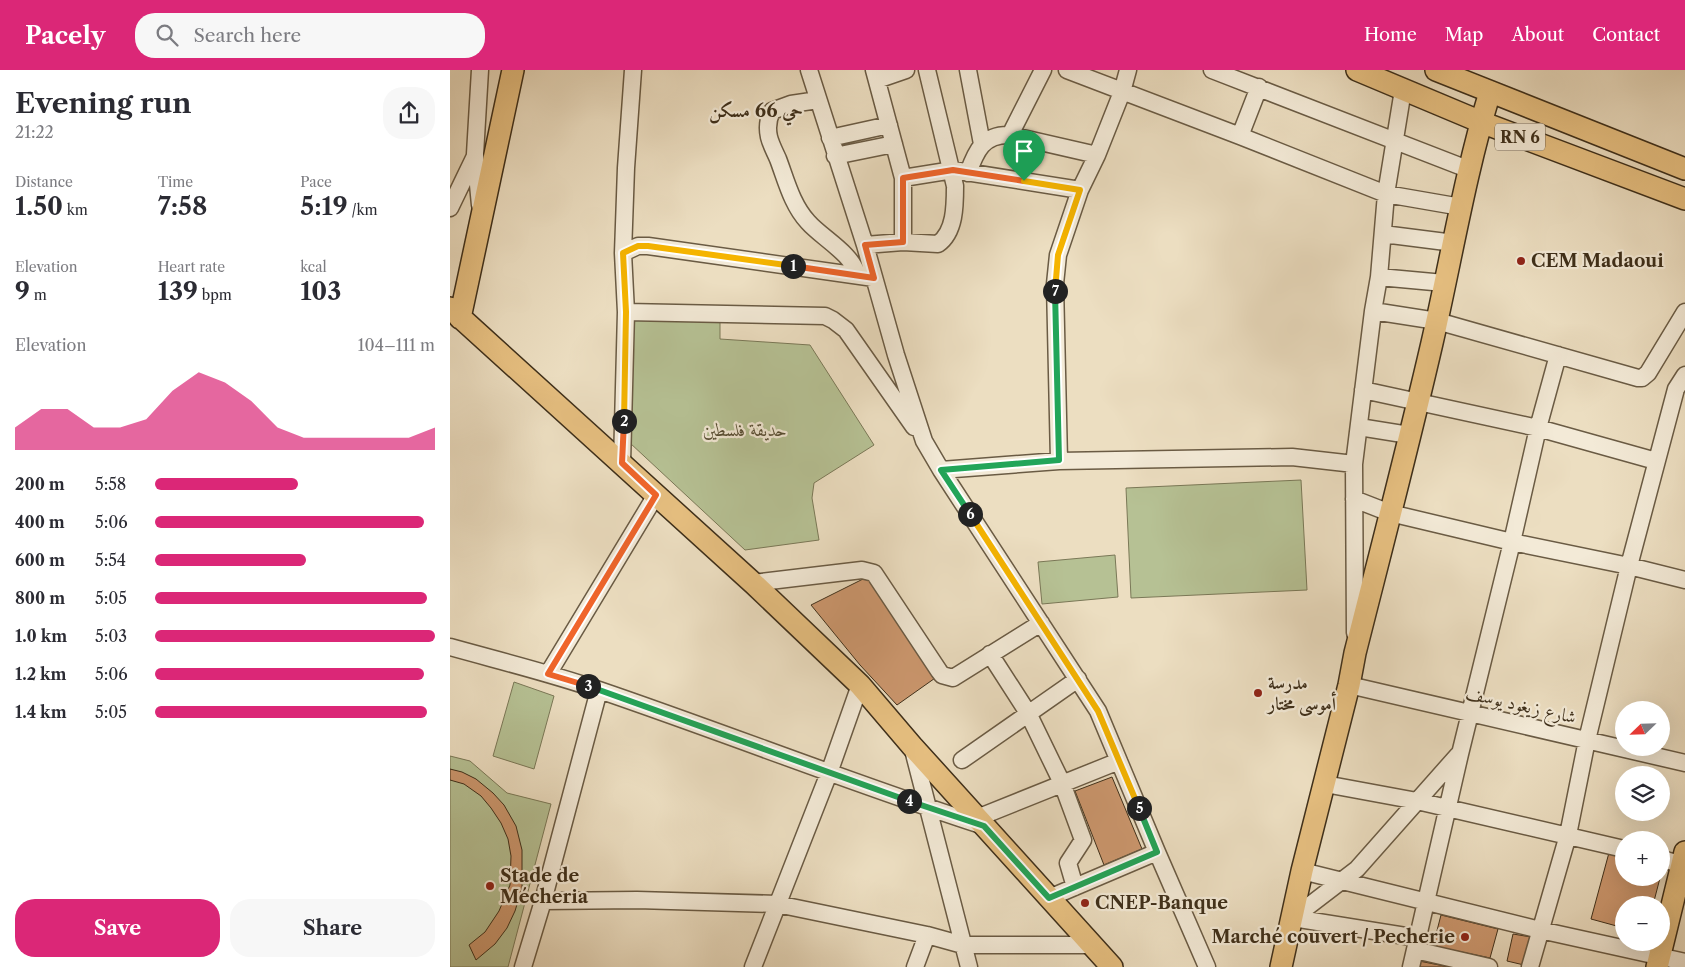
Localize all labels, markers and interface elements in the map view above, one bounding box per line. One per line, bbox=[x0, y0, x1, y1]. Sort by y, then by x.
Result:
search box bbox=[135, 13, 485, 58]
text: Pacely bbox=[25, 21, 105, 50]
icon: search bbox=[153, 21, 181, 49]
text: Search here bbox=[193, 24, 301, 47]
text: Home bbox=[1364, 24, 1417, 46]
text: Map bbox=[1445, 24, 1483, 46]
text: About bbox=[1511, 24, 1564, 46]
text: Contact bbox=[1592, 24, 1660, 46]
text: Evening run bbox=[15, 86, 191, 120]
button: share bbox=[383, 87, 435, 139]
district label: حي 66 مسكن bbox=[709, 99, 803, 126]
text: 21:22 bbox=[15, 122, 54, 142]
road number: RN 6 bbox=[1495, 124, 1545, 150]
pin bbox=[1003, 130, 1045, 181]
icon: arrive bbox=[1010, 137, 1038, 165]
text: Distance bbox=[15, 173, 73, 191]
text: Time bbox=[158, 173, 193, 191]
text: Pace bbox=[300, 173, 332, 191]
text: 1.50 bbox=[15, 191, 63, 222]
text: 7:58 bbox=[158, 191, 207, 222]
text: 5:19 bbox=[300, 191, 348, 222]
text: km bbox=[63, 201, 88, 219]
text: /km bbox=[348, 201, 378, 219]
place label: CEM Madaoui bbox=[1531, 250, 1664, 272]
pin: 1 bbox=[780, 254, 806, 278]
marker: CEM Madaoui bbox=[1515, 255, 1527, 267]
text: 1 bbox=[790, 257, 797, 275]
text: Elevation bbox=[15, 258, 78, 276]
text: Heart rate bbox=[158, 258, 225, 276]
text: kcal bbox=[300, 258, 327, 276]
text: 9 bbox=[15, 276, 30, 307]
text: 139 bbox=[158, 276, 198, 307]
text: 103 bbox=[300, 276, 341, 307]
pin: 7 bbox=[1042, 278, 1068, 304]
text: 7 bbox=[1052, 282, 1059, 300]
text: m bbox=[30, 286, 47, 304]
text: bpm bbox=[198, 286, 232, 304]
text: Elevation bbox=[15, 335, 86, 355]
text: 104–111 m bbox=[358, 335, 435, 355]
pin: 2 bbox=[612, 408, 636, 434]
text: 2 bbox=[620, 412, 629, 430]
park label: حديقة فلسطين bbox=[703, 419, 787, 441]
text: 200 m bbox=[15, 474, 65, 494]
text: 5:58 bbox=[95, 474, 126, 494]
pin: 6 bbox=[958, 502, 982, 526]
text: 6 bbox=[966, 505, 975, 523]
text: 400 m bbox=[15, 512, 65, 532]
text: 5:06 bbox=[95, 512, 128, 532]
text: 600 m bbox=[15, 550, 65, 570]
text: 5:54 bbox=[95, 550, 126, 570]
text: 800 m bbox=[15, 588, 65, 608]
text: 5:05 bbox=[95, 588, 127, 608]
text: 1.0 km bbox=[15, 626, 67, 646]
text: 5:03 bbox=[95, 626, 127, 646]
text: 1.2 km bbox=[15, 664, 67, 684]
text: 5:06 bbox=[95, 664, 128, 684]
place label: مدرسة أموسى مختار bbox=[1266, 672, 1337, 717]
pin: 3 bbox=[576, 674, 600, 698]
text: 3 bbox=[585, 677, 592, 695]
street label: شارع زيغود يوسف bbox=[1463, 682, 1578, 732]
marker: مدرسة أموسى مختار bbox=[1252, 687, 1264, 699]
north arrow bbox=[1615, 701, 1670, 756]
map controls bbox=[1615, 701, 1670, 951]
text: 1.4 km bbox=[15, 702, 67, 722]
text: 5:05 bbox=[95, 702, 127, 722]
button: layers bbox=[1615, 766, 1670, 821]
pin: 4 bbox=[896, 788, 922, 814]
text: 4 bbox=[905, 792, 914, 810]
pin: 5 bbox=[1126, 796, 1152, 820]
text: 5 bbox=[1136, 799, 1143, 817]
button: + bbox=[1615, 831, 1670, 886]
place label: Stade de Mécheria bbox=[500, 865, 589, 908]
marker: Stade de Mécheria bbox=[484, 880, 496, 892]
place label: CNEP-Banque bbox=[1095, 892, 1228, 914]
button: − bbox=[1615, 896, 1670, 951]
marker: CNEP-Banque bbox=[1079, 897, 1091, 909]
button: Save bbox=[15, 899, 220, 957]
button: Share bbox=[230, 899, 435, 957]
place label: Marché couvert / Pecherie bbox=[1212, 926, 1455, 948]
marker: Marché couvert / Pecherie bbox=[1459, 931, 1471, 943]

